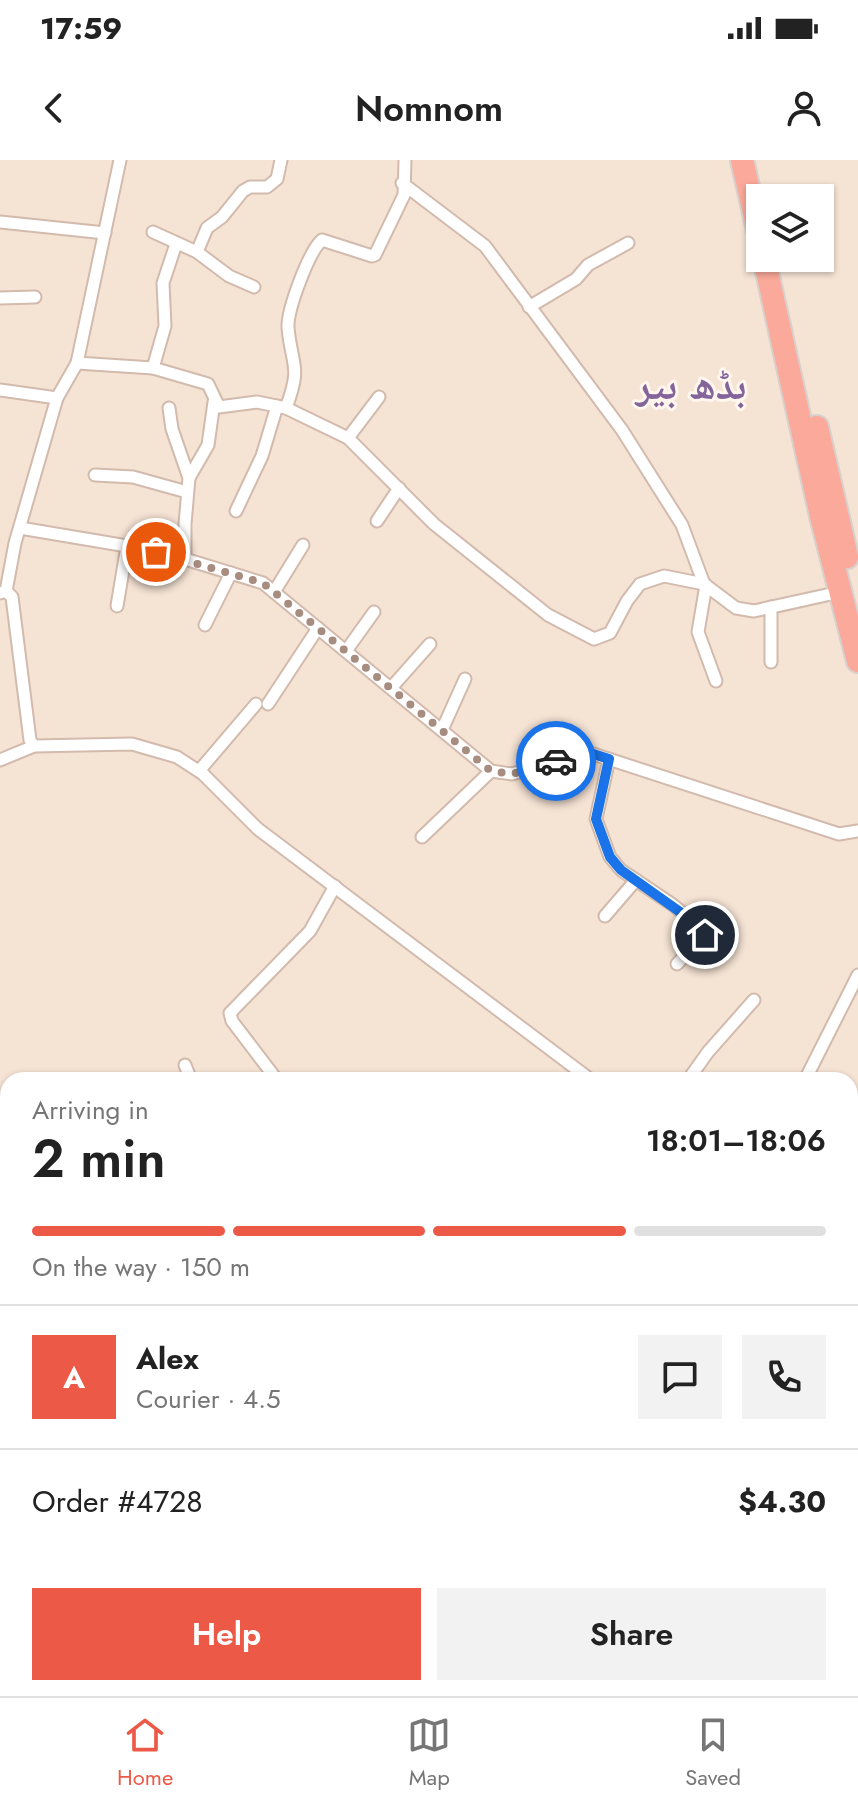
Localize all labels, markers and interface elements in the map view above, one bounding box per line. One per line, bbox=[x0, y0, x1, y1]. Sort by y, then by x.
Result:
text: 17:59 bbox=[40, 7, 122, 50]
text: Nomnom bbox=[355, 82, 503, 134]
icon: back bbox=[32, 86, 76, 130]
icon: person bbox=[782, 86, 826, 130]
map controls bbox=[746, 184, 834, 272]
button: layers bbox=[746, 184, 834, 272]
district label: بڈھ بیر bbox=[634, 356, 746, 414]
pin bbox=[122, 518, 190, 586]
icon: bag bbox=[134, 530, 178, 574]
courier bbox=[516, 721, 596, 801]
icon: car bbox=[534, 739, 578, 783]
pin bbox=[671, 901, 739, 969]
icon: home bbox=[683, 913, 727, 957]
text: Arriving in bbox=[32, 1091, 149, 1129]
text: 18:01–18:06 bbox=[646, 1119, 826, 1162]
text: 2 min bbox=[32, 1121, 165, 1197]
text: On the way · 150 m bbox=[32, 1248, 250, 1286]
button: chat bbox=[638, 1335, 722, 1419]
button: phone bbox=[742, 1335, 826, 1419]
text: Alex bbox=[136, 1337, 199, 1380]
text: A bbox=[63, 1356, 85, 1399]
text: Courier · 4.5 bbox=[136, 1380, 281, 1418]
text: Order #4728 bbox=[32, 1480, 203, 1523]
text: $4.30 bbox=[738, 1480, 826, 1523]
button: Help bbox=[32, 1588, 421, 1680]
button: Share bbox=[437, 1588, 826, 1680]
tab: Home bbox=[117, 1713, 173, 1793]
tab: Map bbox=[407, 1713, 451, 1793]
tab: Saved bbox=[685, 1713, 741, 1793]

